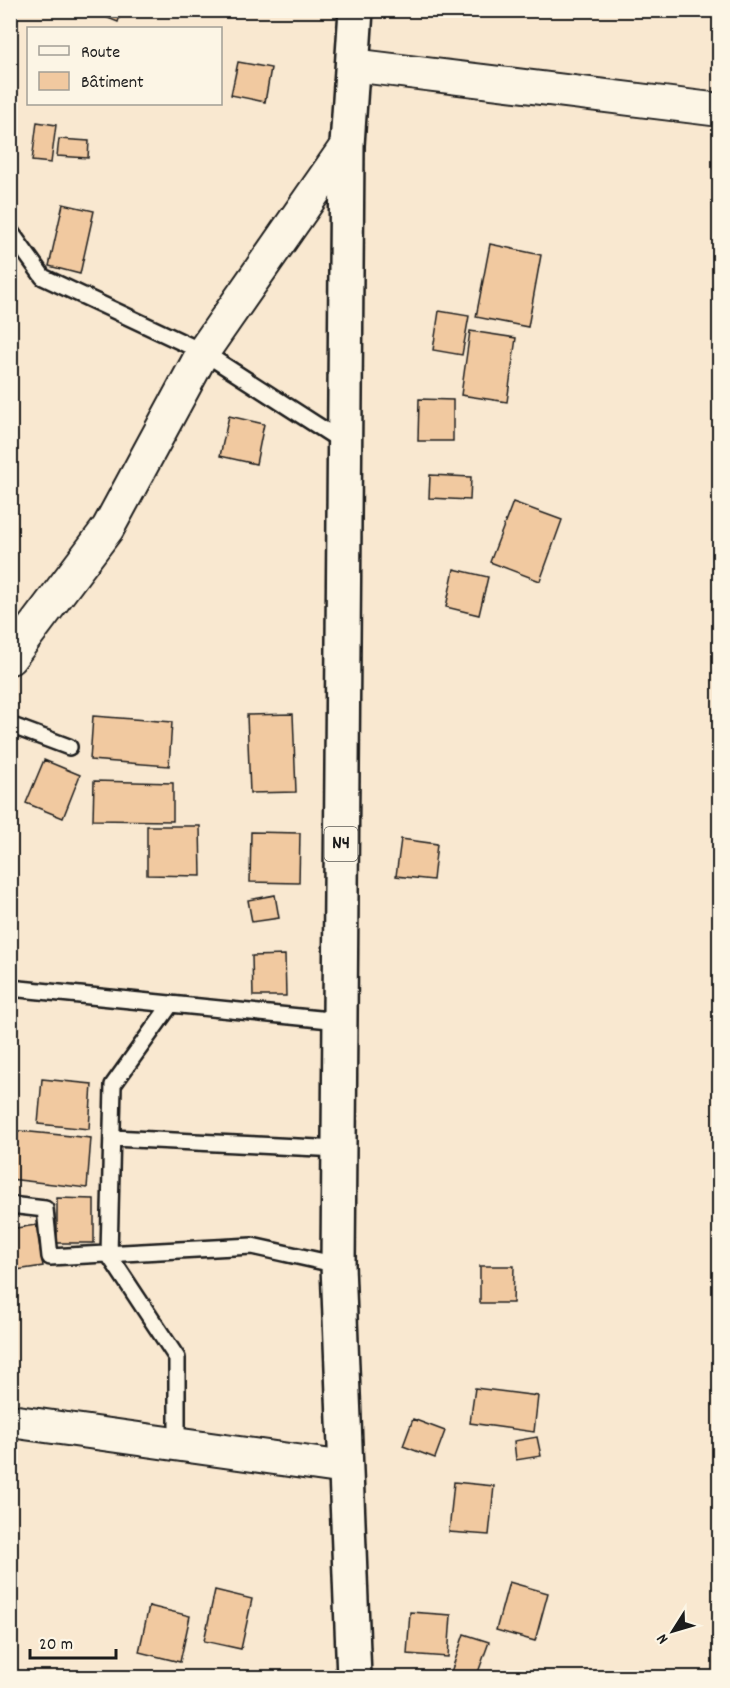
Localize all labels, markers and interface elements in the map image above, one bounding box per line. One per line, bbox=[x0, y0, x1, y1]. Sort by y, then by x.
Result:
legend bbox=[27, 27, 222, 105]
text: Route bbox=[81, 41, 120, 66]
text: Bâtiment bbox=[81, 71, 144, 96]
road number: N4 bbox=[324, 827, 358, 861]
north arrow bbox=[643, 1601, 703, 1661]
scale bar bbox=[30, 1622, 116, 1660]
text: N bbox=[651, 1628, 675, 1649]
text: 20 m bbox=[39, 1633, 73, 1658]

